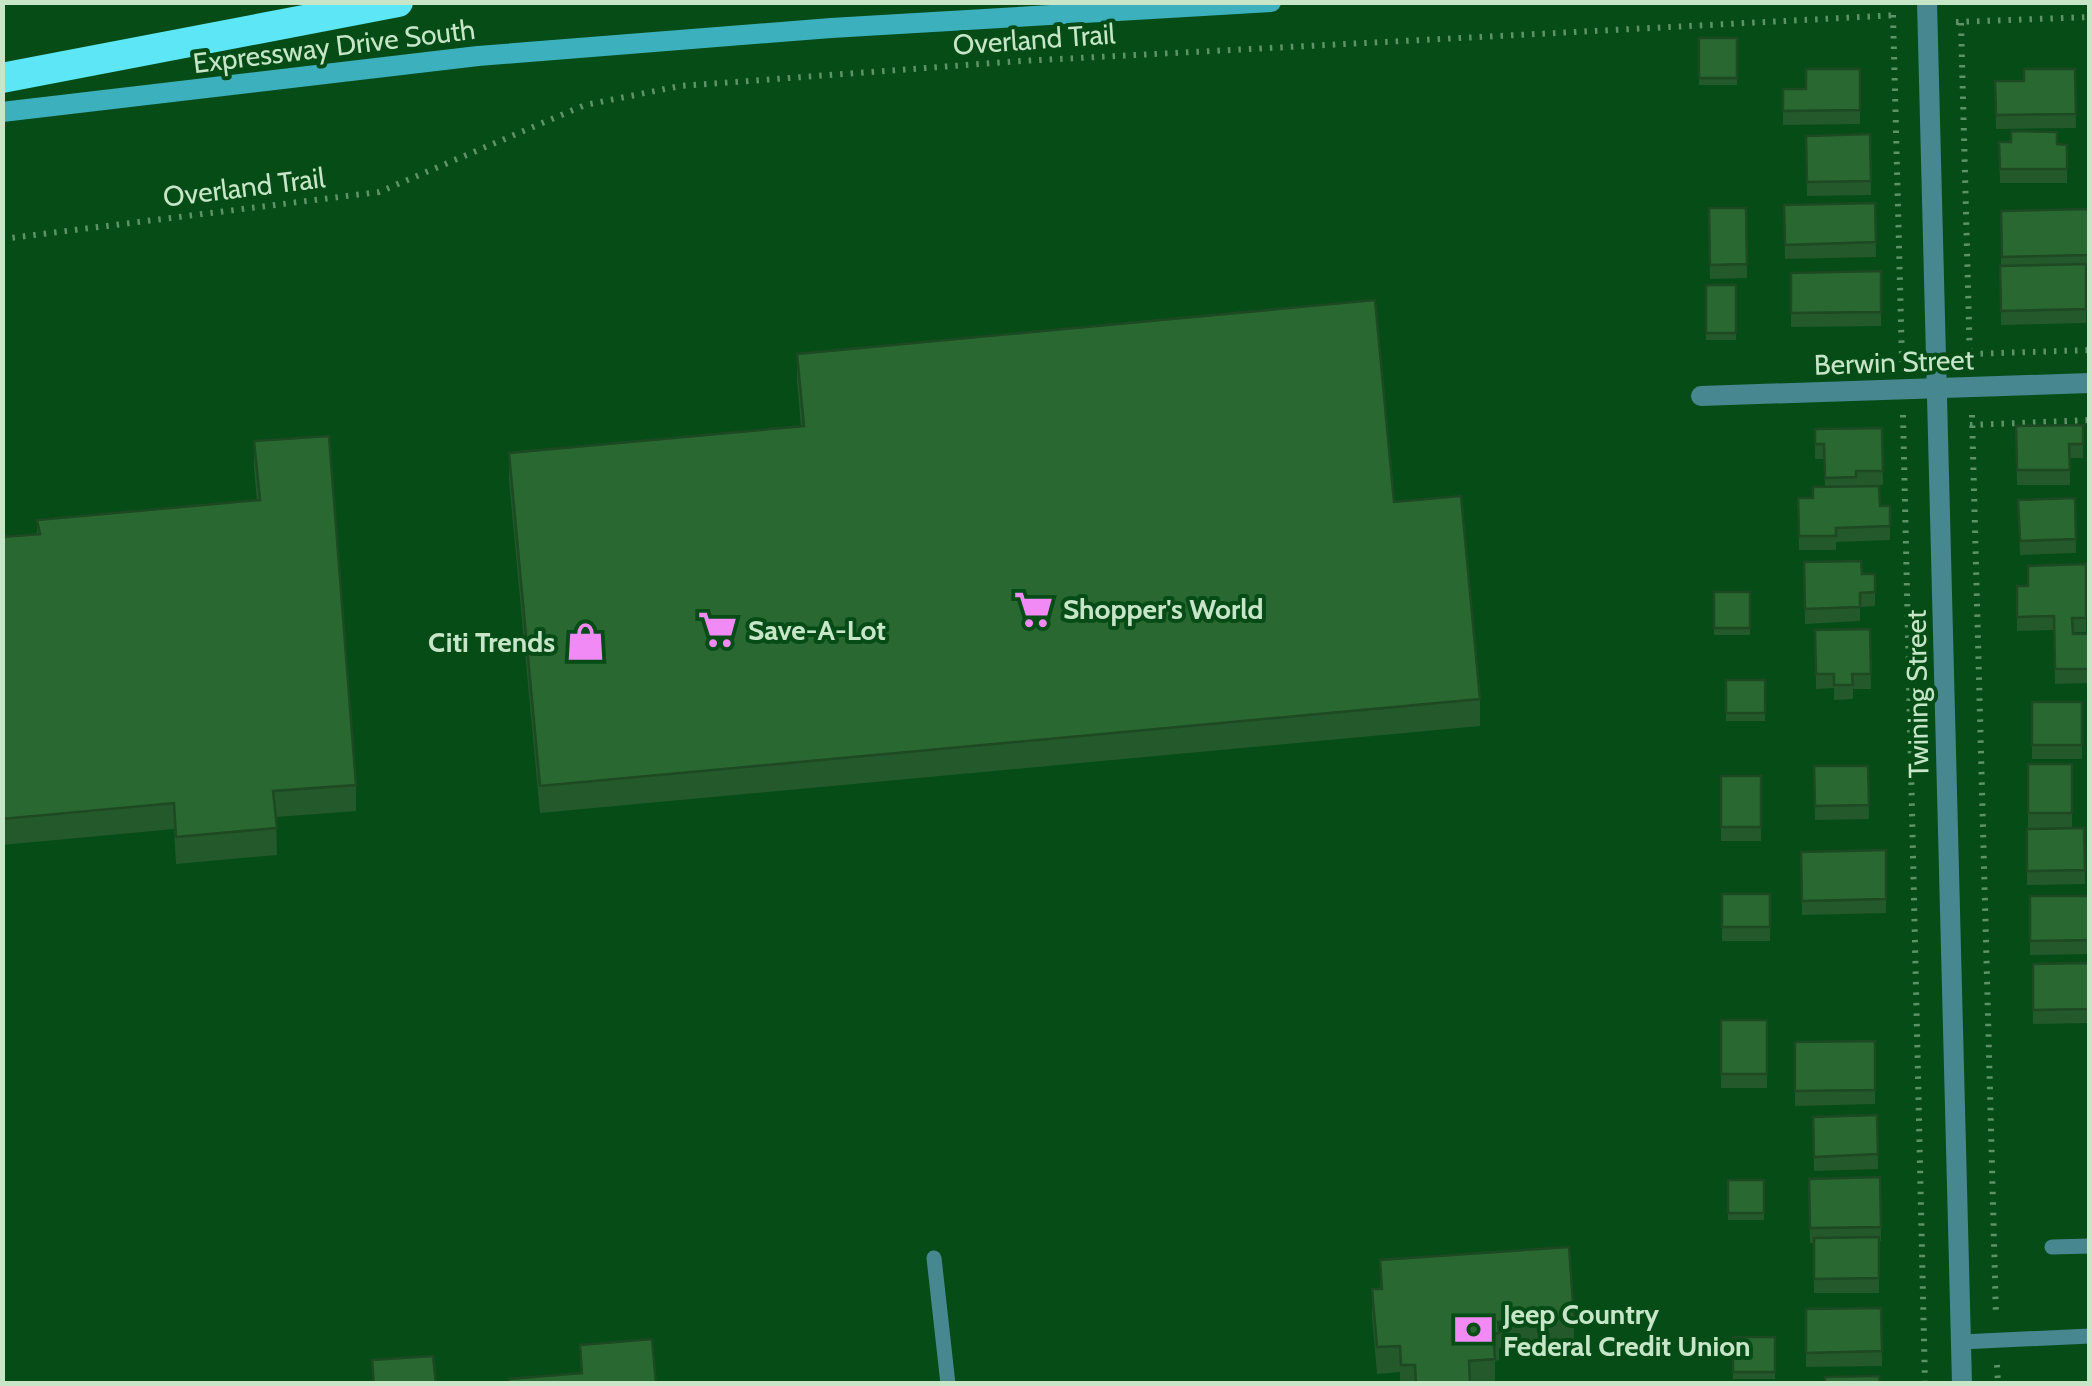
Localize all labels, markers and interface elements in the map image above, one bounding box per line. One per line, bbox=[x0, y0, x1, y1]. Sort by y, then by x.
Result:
street label: Expressway Drive South bbox=[191, 12, 477, 80]
street label: Overland Trail bbox=[952, 16, 1117, 62]
street label: Overland Trail bbox=[161, 160, 327, 214]
street label: Berwin Street bbox=[1813, 342, 1975, 382]
supermarket icon: Shopper's World bbox=[1012, 588, 1054, 630]
place label: Shopper's World bbox=[1063, 592, 1263, 626]
supermarket icon: Save-A-Lot bbox=[697, 609, 739, 651]
street label: Twining Street bbox=[1899, 609, 1935, 779]
place label: Save-A-Lot bbox=[748, 613, 886, 647]
shop icon: Citi Trends bbox=[564, 621, 606, 663]
place label: Citi Trends bbox=[428, 625, 555, 659]
place label: Jeep Country Federal Credit Union bbox=[1502, 1297, 1751, 1363]
bank icon: Jeep Country Federal Credit Union bbox=[1452, 1309, 1494, 1351]

